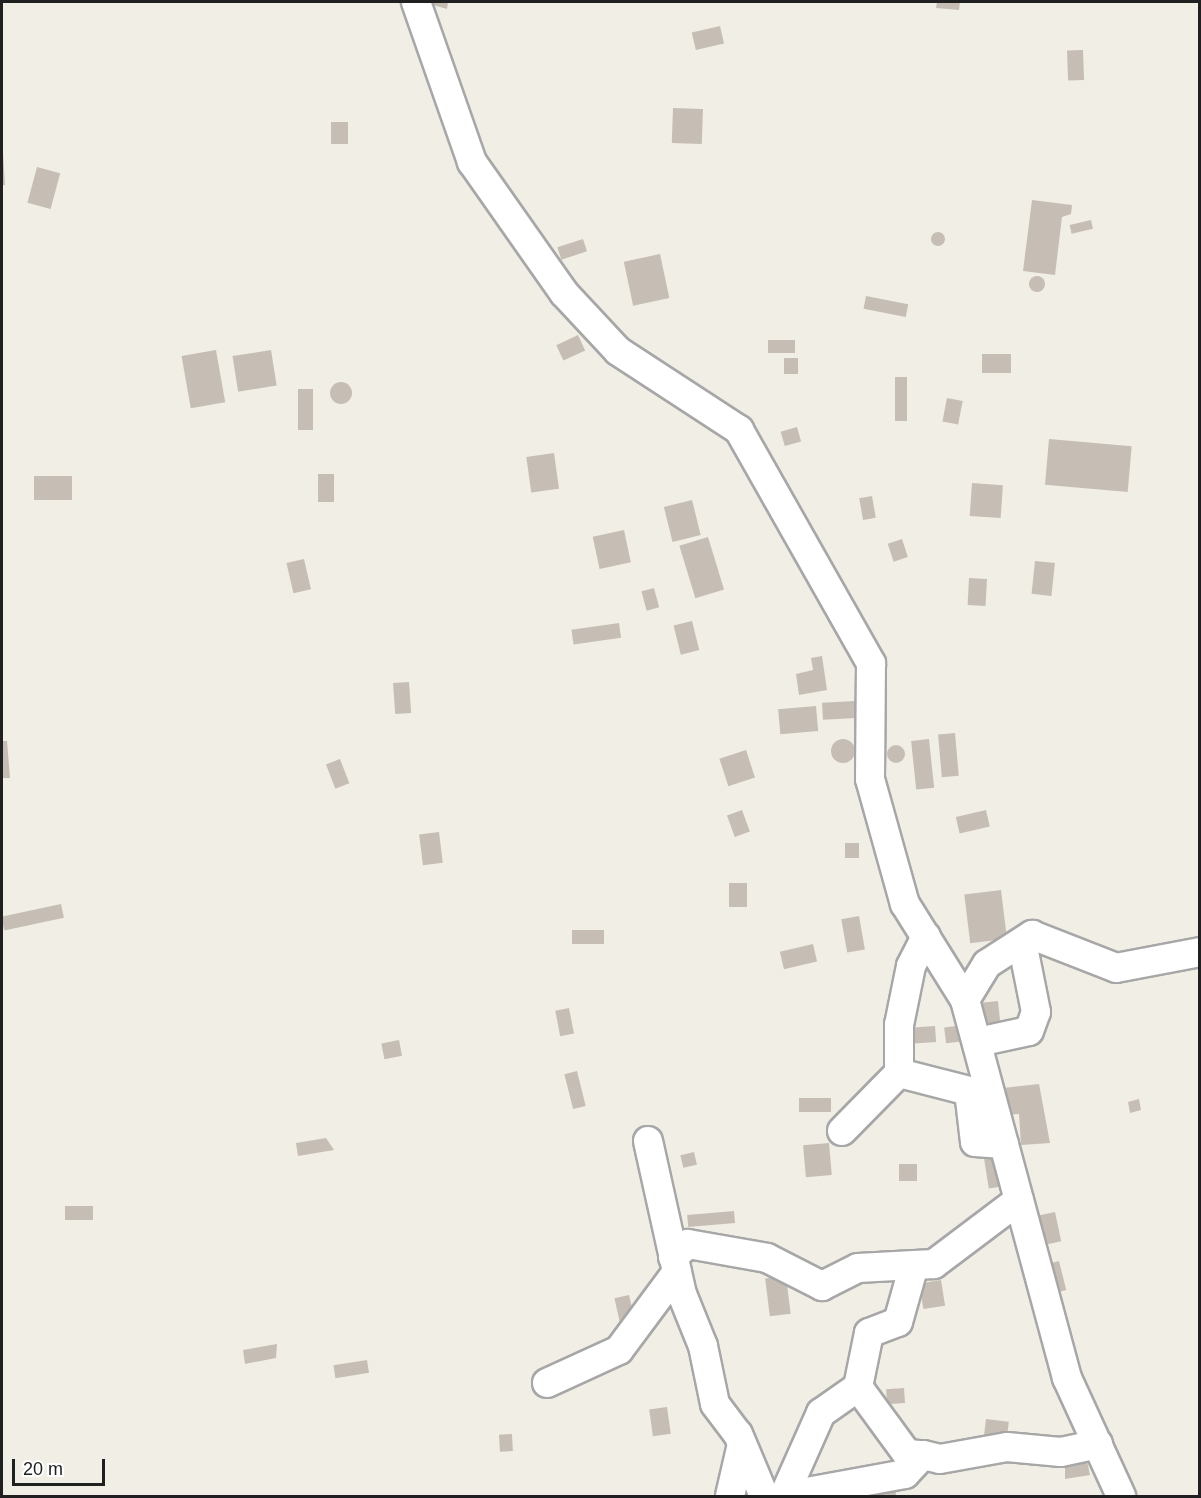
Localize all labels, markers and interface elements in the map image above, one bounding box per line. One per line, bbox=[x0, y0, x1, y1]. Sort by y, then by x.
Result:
scale bar bbox=[15, 1447, 108, 1485]
text: 20 m bbox=[23, 1459, 63, 1479]

